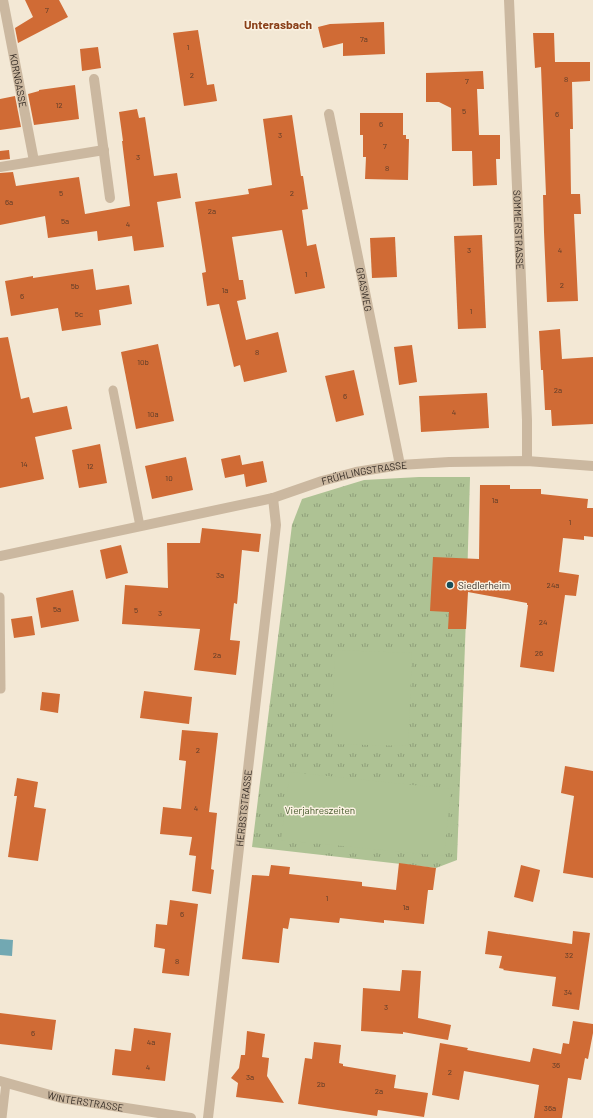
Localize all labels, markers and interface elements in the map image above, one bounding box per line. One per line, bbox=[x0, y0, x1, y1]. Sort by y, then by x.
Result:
house number: 7 bbox=[45, 5, 49, 15]
district label: Unterasbach bbox=[244, 17, 312, 31]
house number: 7a bbox=[360, 34, 368, 44]
house number: 1 bbox=[187, 42, 190, 52]
street label: KORNGASSE bbox=[7, 53, 30, 109]
house number: 2 bbox=[190, 70, 194, 80]
house number: 8 bbox=[564, 74, 568, 84]
house number: 7 bbox=[465, 76, 469, 86]
house number: 12 bbox=[55, 100, 63, 110]
house number: 5 bbox=[462, 106, 466, 116]
house number: 6 bbox=[555, 109, 559, 119]
house number: 6 bbox=[379, 119, 383, 129]
house number: 3 bbox=[278, 130, 282, 140]
house number: 7 bbox=[383, 141, 387, 151]
house number: 3 bbox=[136, 152, 140, 162]
house number: 8 bbox=[385, 163, 389, 173]
house number: 5 bbox=[59, 188, 63, 198]
house number: 2 bbox=[290, 188, 294, 198]
street label: SOMMERSTRASSE bbox=[511, 190, 527, 270]
house number: 6a bbox=[5, 197, 13, 207]
house number: 2a bbox=[208, 206, 216, 216]
house number: 5a bbox=[61, 216, 69, 226]
house number: 4 bbox=[126, 219, 130, 229]
house number: 3 bbox=[467, 245, 471, 255]
house number: 4 bbox=[558, 245, 562, 255]
street label: GRASWEG bbox=[354, 266, 375, 313]
house number: 1 bbox=[305, 269, 308, 279]
house number: 2 bbox=[560, 280, 564, 290]
house number: 5b bbox=[71, 281, 79, 291]
house number: 1a bbox=[222, 285, 228, 295]
house number: 6 bbox=[20, 291, 24, 301]
house number: 1 bbox=[470, 306, 473, 316]
house number: 5c bbox=[75, 309, 83, 319]
house number: 8 bbox=[255, 347, 259, 357]
house number: 10b bbox=[137, 357, 149, 367]
house number: 2a bbox=[554, 385, 562, 395]
house number: 6 bbox=[343, 391, 347, 401]
house number: 4 bbox=[452, 407, 456, 417]
house number: 10a bbox=[147, 409, 159, 419]
house number: 14 bbox=[20, 459, 28, 469]
street label: FRÜHLINGSTRASSE bbox=[320, 459, 407, 487]
house number: 12 bbox=[86, 461, 94, 471]
house number: 10 bbox=[165, 473, 173, 483]
house number: 1a bbox=[492, 495, 498, 505]
house number: 1 bbox=[569, 517, 572, 527]
house number: 3a bbox=[216, 570, 224, 580]
place label: Siedlerheim bbox=[458, 579, 510, 591]
marker: Siedlerheim bbox=[445, 580, 455, 590]
house number: 24a bbox=[547, 580, 559, 590]
house number: 5a bbox=[53, 604, 61, 614]
house number: 5 bbox=[134, 605, 138, 615]
house number: 3 bbox=[158, 608, 162, 618]
house number: 24 bbox=[539, 617, 547, 627]
house number: 26 bbox=[535, 648, 543, 658]
house number: 2a bbox=[213, 650, 221, 660]
house number: 2 bbox=[196, 745, 200, 755]
street label: HERBSTSTRASSE bbox=[233, 769, 254, 847]
house number: 4 bbox=[194, 803, 198, 813]
park label: Vierjahreszeiten bbox=[285, 804, 355, 816]
house number: 1 bbox=[326, 893, 329, 903]
house number: 1a bbox=[403, 902, 409, 912]
house number: 6 bbox=[180, 909, 184, 919]
house number: 32 bbox=[565, 950, 573, 960]
house number: 8 bbox=[175, 956, 179, 966]
house number: 34 bbox=[564, 987, 572, 997]
house number: 3 bbox=[384, 1002, 388, 1012]
house number: 6 bbox=[31, 1028, 35, 1038]
house number: 4a bbox=[147, 1037, 155, 1047]
house number: 36 bbox=[552, 1060, 560, 1070]
house number: 4 bbox=[146, 1062, 150, 1072]
house number: 2 bbox=[448, 1067, 452, 1077]
house number: 3a bbox=[246, 1072, 254, 1082]
house number: 2b bbox=[317, 1079, 325, 1089]
house number: 2a bbox=[375, 1086, 383, 1096]
street label: WINTERSTRASSE bbox=[46, 1088, 125, 1114]
house number: 36a bbox=[544, 1103, 556, 1113]

